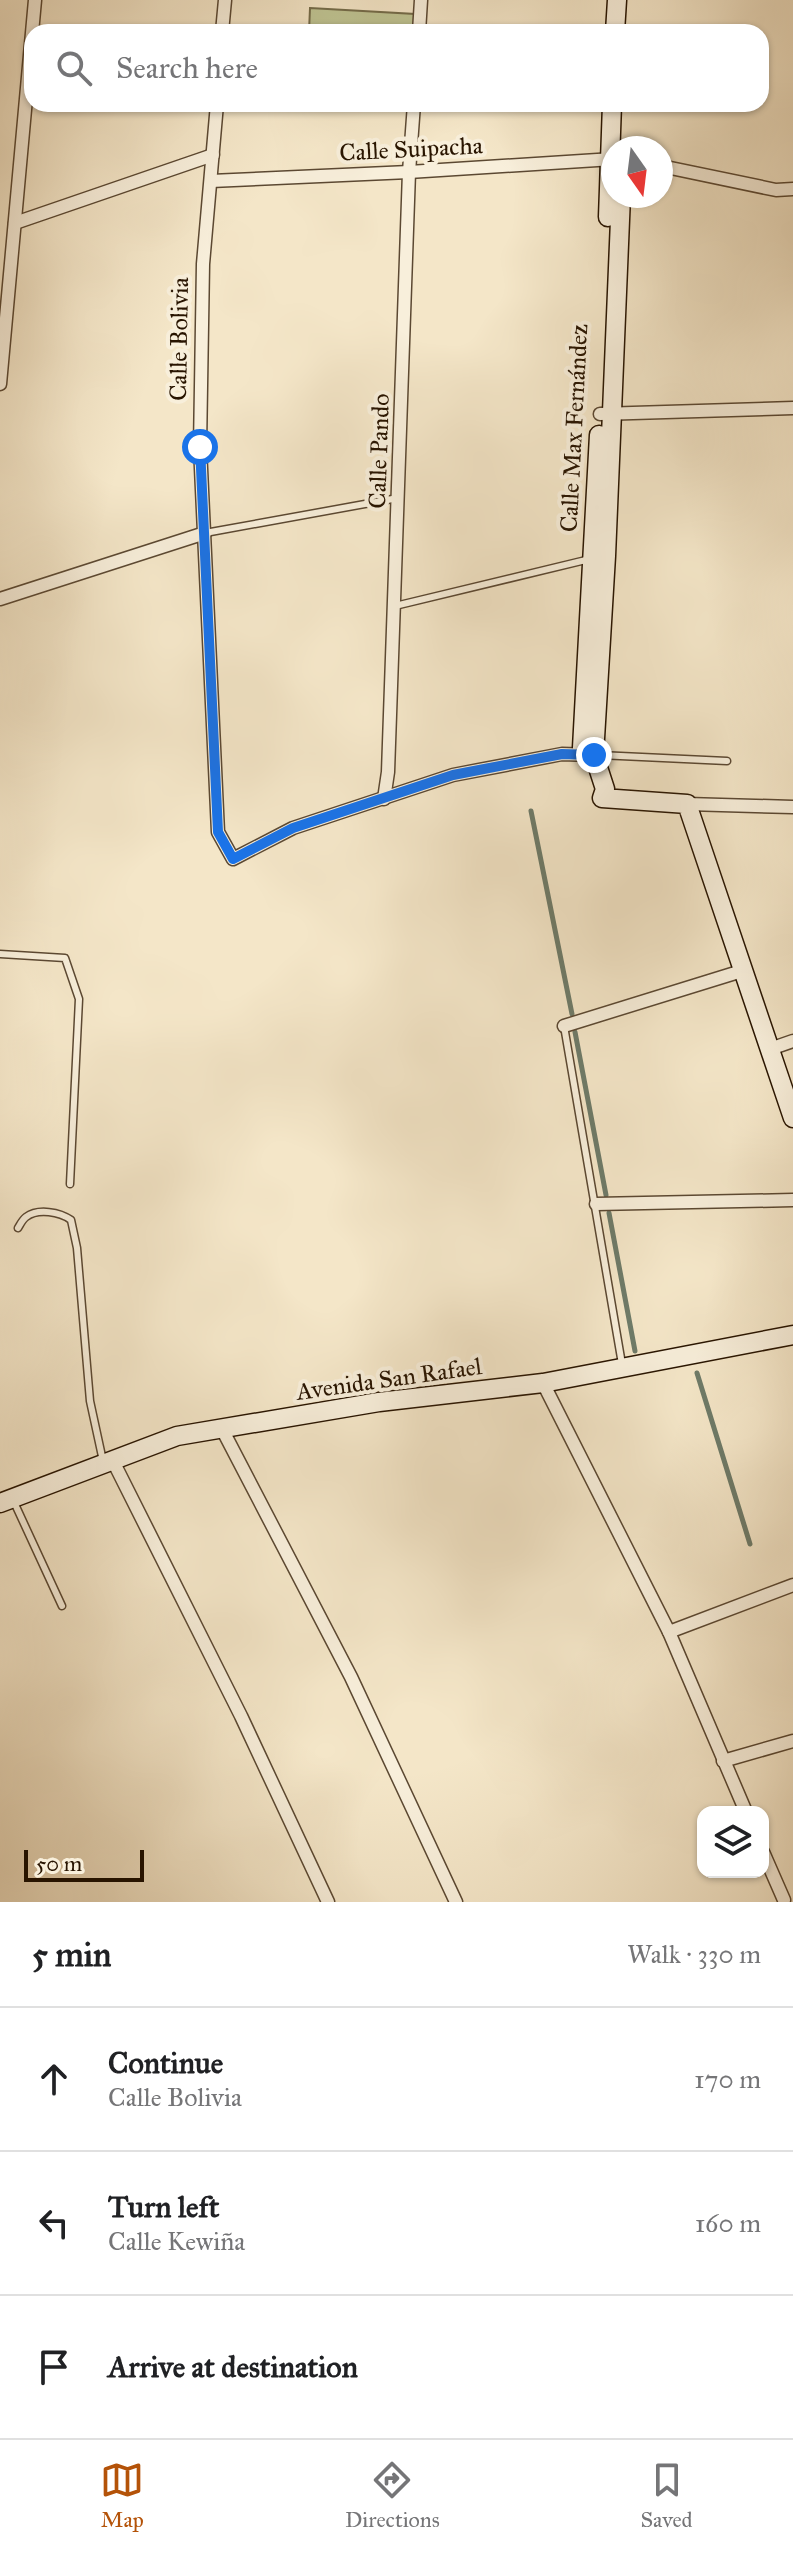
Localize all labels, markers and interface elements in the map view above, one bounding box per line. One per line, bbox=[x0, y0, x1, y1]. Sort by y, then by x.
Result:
search box bbox=[24, 24, 769, 112]
icon: search bbox=[52, 46, 96, 90]
text: Search here bbox=[116, 50, 258, 86]
street label: Calle Suipacha bbox=[339, 130, 484, 168]
north arrow bbox=[601, 136, 673, 208]
street label: Calle Bolivia bbox=[163, 276, 195, 401]
street label: Calle Max Fernández bbox=[554, 323, 594, 533]
street label: Calle Pando bbox=[362, 393, 396, 509]
route start bbox=[182, 429, 218, 465]
route end bbox=[576, 737, 612, 773]
street label: Avenida San Rafael bbox=[293, 1351, 484, 1407]
map controls bbox=[697, 1806, 769, 1878]
button: layers bbox=[697, 1806, 769, 1878]
scale bar bbox=[24, 1846, 144, 1882]
text: 50 m bbox=[36, 1850, 82, 1877]
text: 5 min bbox=[32, 1934, 111, 1975]
text: Walk · 330 m bbox=[627, 1938, 761, 1970]
text: Continue bbox=[108, 2045, 223, 2081]
icon: ahead bbox=[32, 2057, 76, 2101]
text: 170 m bbox=[694, 2063, 761, 2095]
text: Calle Bolivia bbox=[108, 2081, 242, 2113]
text: Turn left bbox=[108, 2189, 219, 2225]
icon: left bbox=[32, 2201, 76, 2245]
text: 160 m bbox=[695, 2207, 761, 2239]
text: Calle Kewiña bbox=[108, 2225, 245, 2257]
icon: arrive bbox=[32, 2345, 76, 2389]
text: Arrive at destination bbox=[108, 2349, 358, 2385]
tab: Map bbox=[100, 2458, 144, 2533]
tab: Directions bbox=[345, 2458, 440, 2533]
tab: Saved bbox=[640, 2458, 693, 2533]

